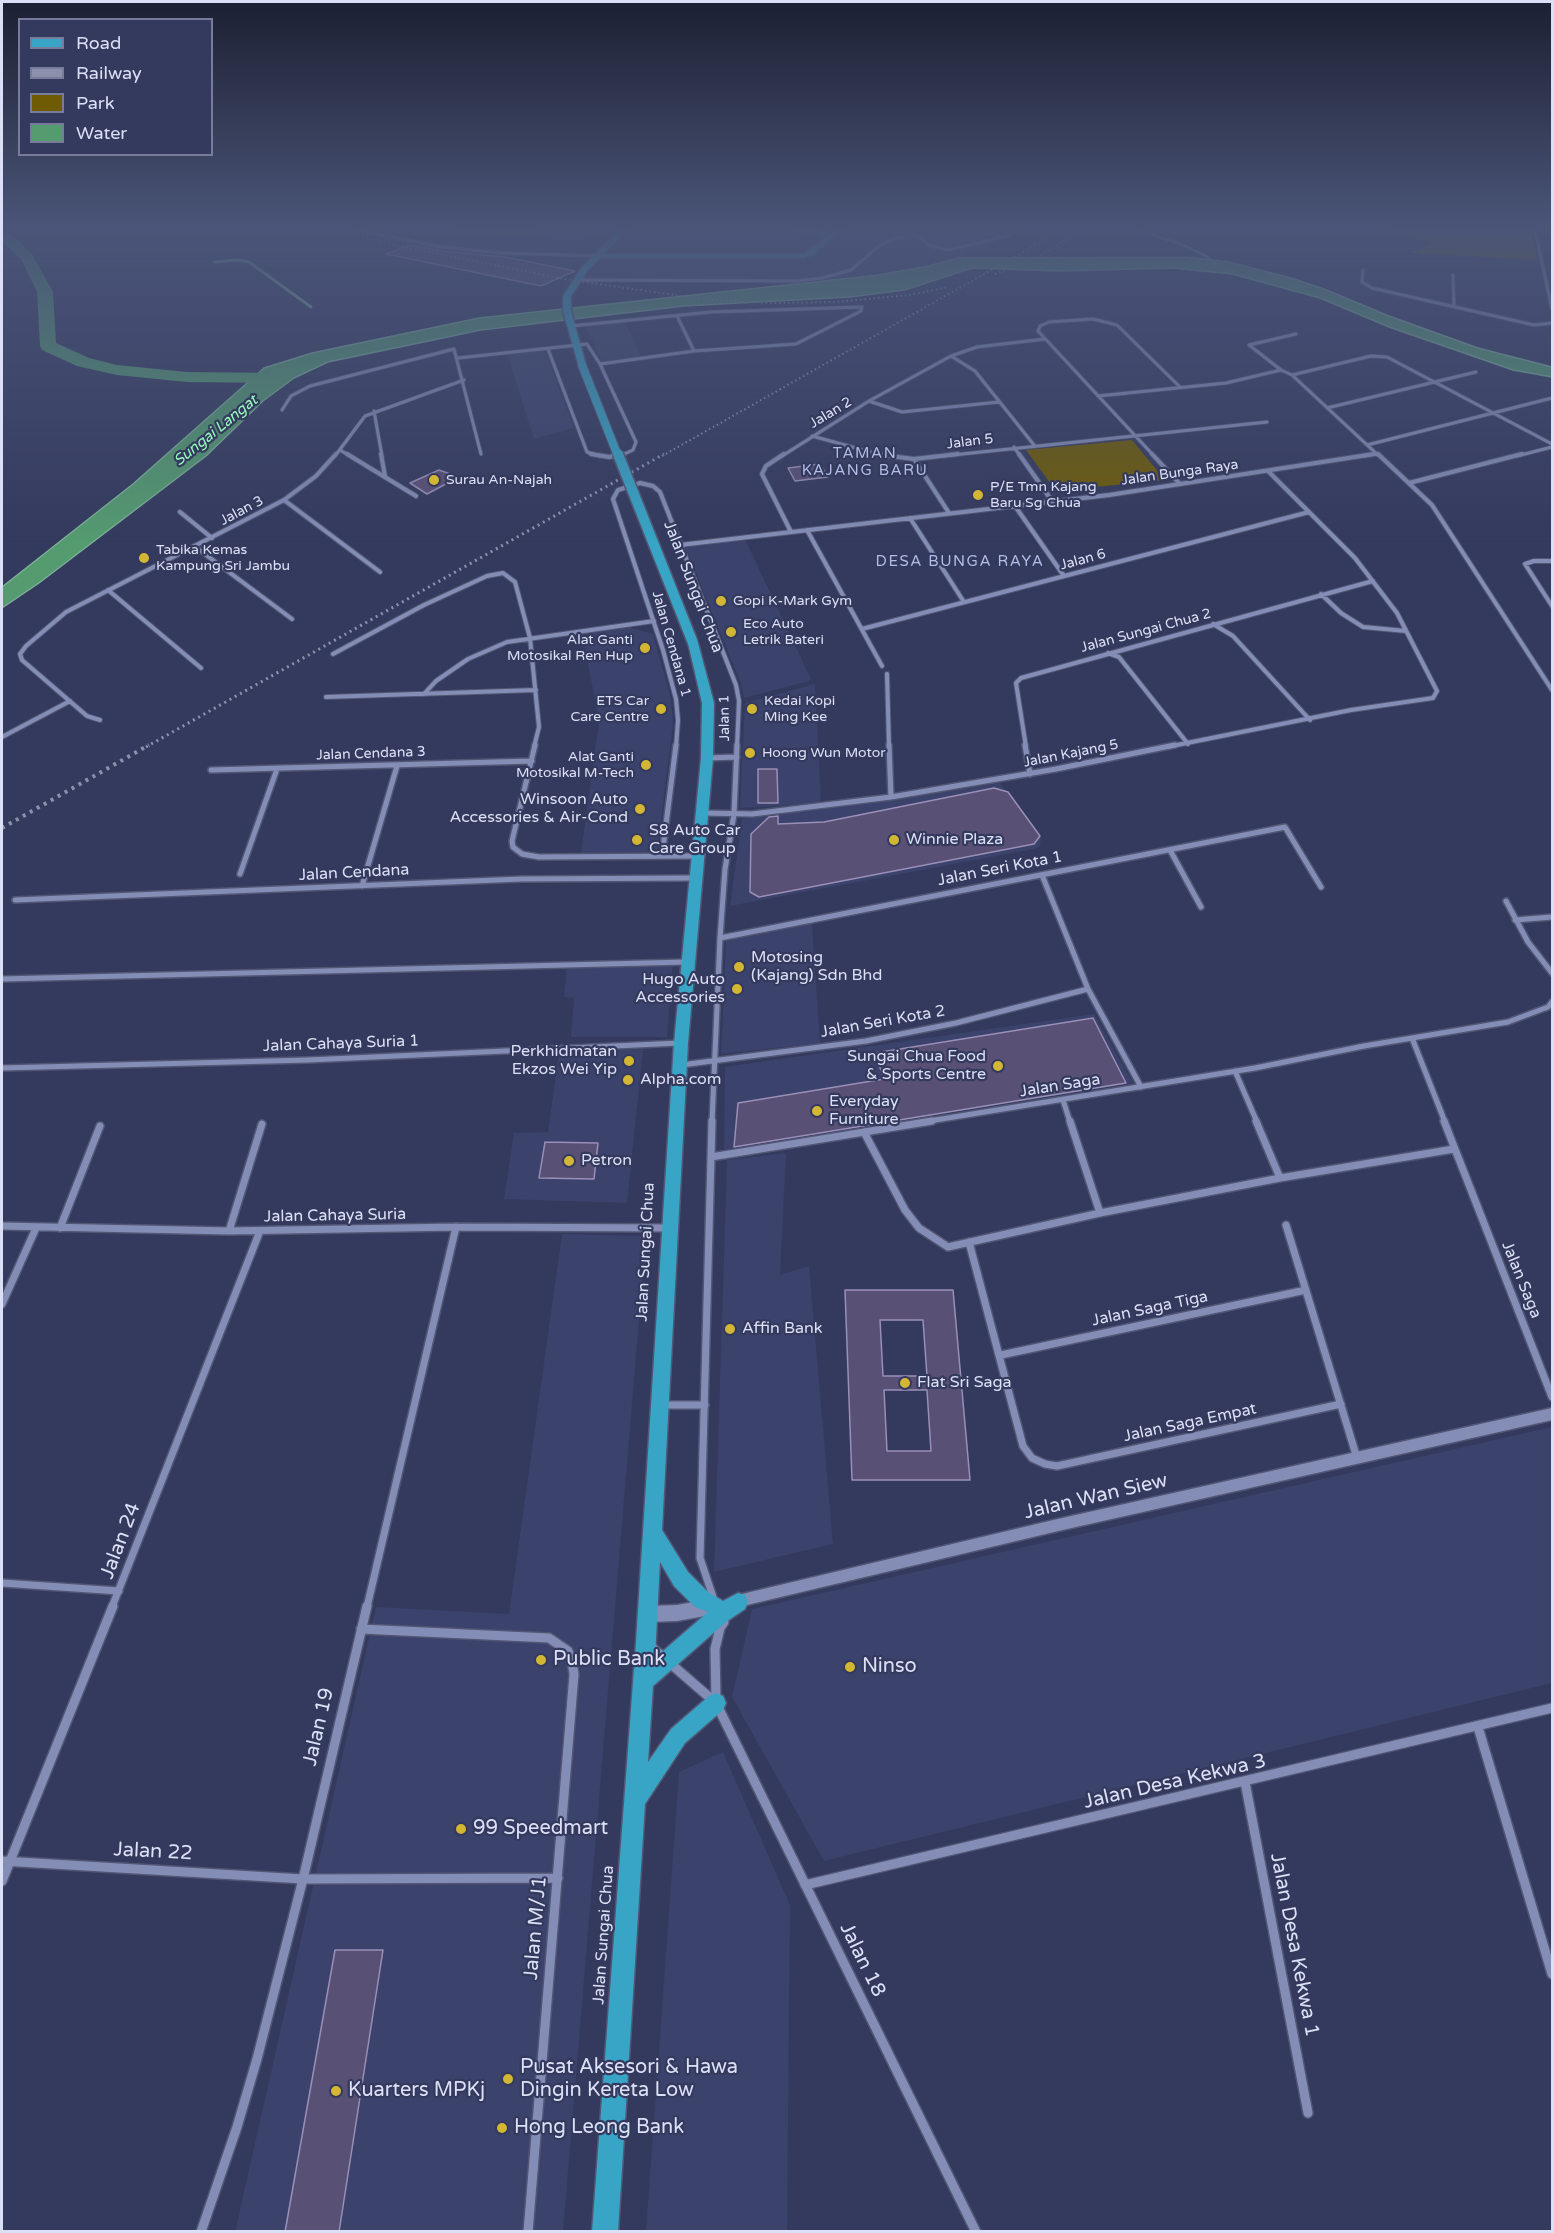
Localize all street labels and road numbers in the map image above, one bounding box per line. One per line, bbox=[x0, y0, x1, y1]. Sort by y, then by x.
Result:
street label: Jalan 2 bbox=[807, 394, 855, 432]
street label: Jalan 5 bbox=[946, 431, 994, 453]
street label: Jalan Bunga Raya bbox=[1120, 456, 1240, 490]
street label: Jalan 3 bbox=[217, 493, 267, 529]
street label: Jalan Sungai Chua bbox=[659, 519, 727, 655]
street label: Jalan 6 bbox=[1058, 546, 1108, 574]
street label: Jalan Cendana 1 bbox=[648, 589, 694, 699]
street label: Jalan Sungai Chua 2 bbox=[1079, 606, 1213, 656]
street label: Jalan 1 bbox=[716, 695, 734, 741]
street label: Jalan Kajang 5 bbox=[1022, 737, 1120, 771]
street label: Jalan Cendana 3 bbox=[316, 744, 426, 764]
street label: Jalan Seri Kota 1 bbox=[936, 848, 1064, 890]
street label: Jalan Cendana bbox=[298, 861, 410, 885]
street label: Jalan Seri Kota 2 bbox=[819, 1002, 947, 1042]
street label: Jalan Cahaya Suria 1 bbox=[262, 1032, 420, 1056]
street label: Jalan Saga bbox=[1018, 1070, 1102, 1102]
street label: Jalan Sungai Chua bbox=[633, 1182, 659, 1322]
street label: Jalan Cahaya Suria bbox=[264, 1205, 406, 1227]
street label: Jalan Saga bbox=[1497, 1239, 1545, 1321]
street label: Jalan Saga Tiga bbox=[1090, 1287, 1210, 1331]
street label: Jalan Saga Empat bbox=[1122, 1400, 1258, 1446]
street label: Jalan Wan Siew bbox=[1022, 1469, 1170, 1525]
street label: Jalan 24 bbox=[96, 1500, 146, 1582]
street label: Jalan 19 bbox=[298, 1686, 340, 1768]
street label: Jalan Desa Kekwa 3 bbox=[1081, 1749, 1269, 1815]
street label: Jalan 22 bbox=[113, 1838, 193, 1866]
street label: Jalan Desa Kekwa 1 bbox=[1264, 1851, 1324, 2039]
street label: Jalan Sungai Chua bbox=[590, 1865, 618, 2005]
street label: Jalan M/J1 bbox=[520, 1875, 552, 1981]
street label: Jalan 18 bbox=[834, 1919, 890, 2001]

